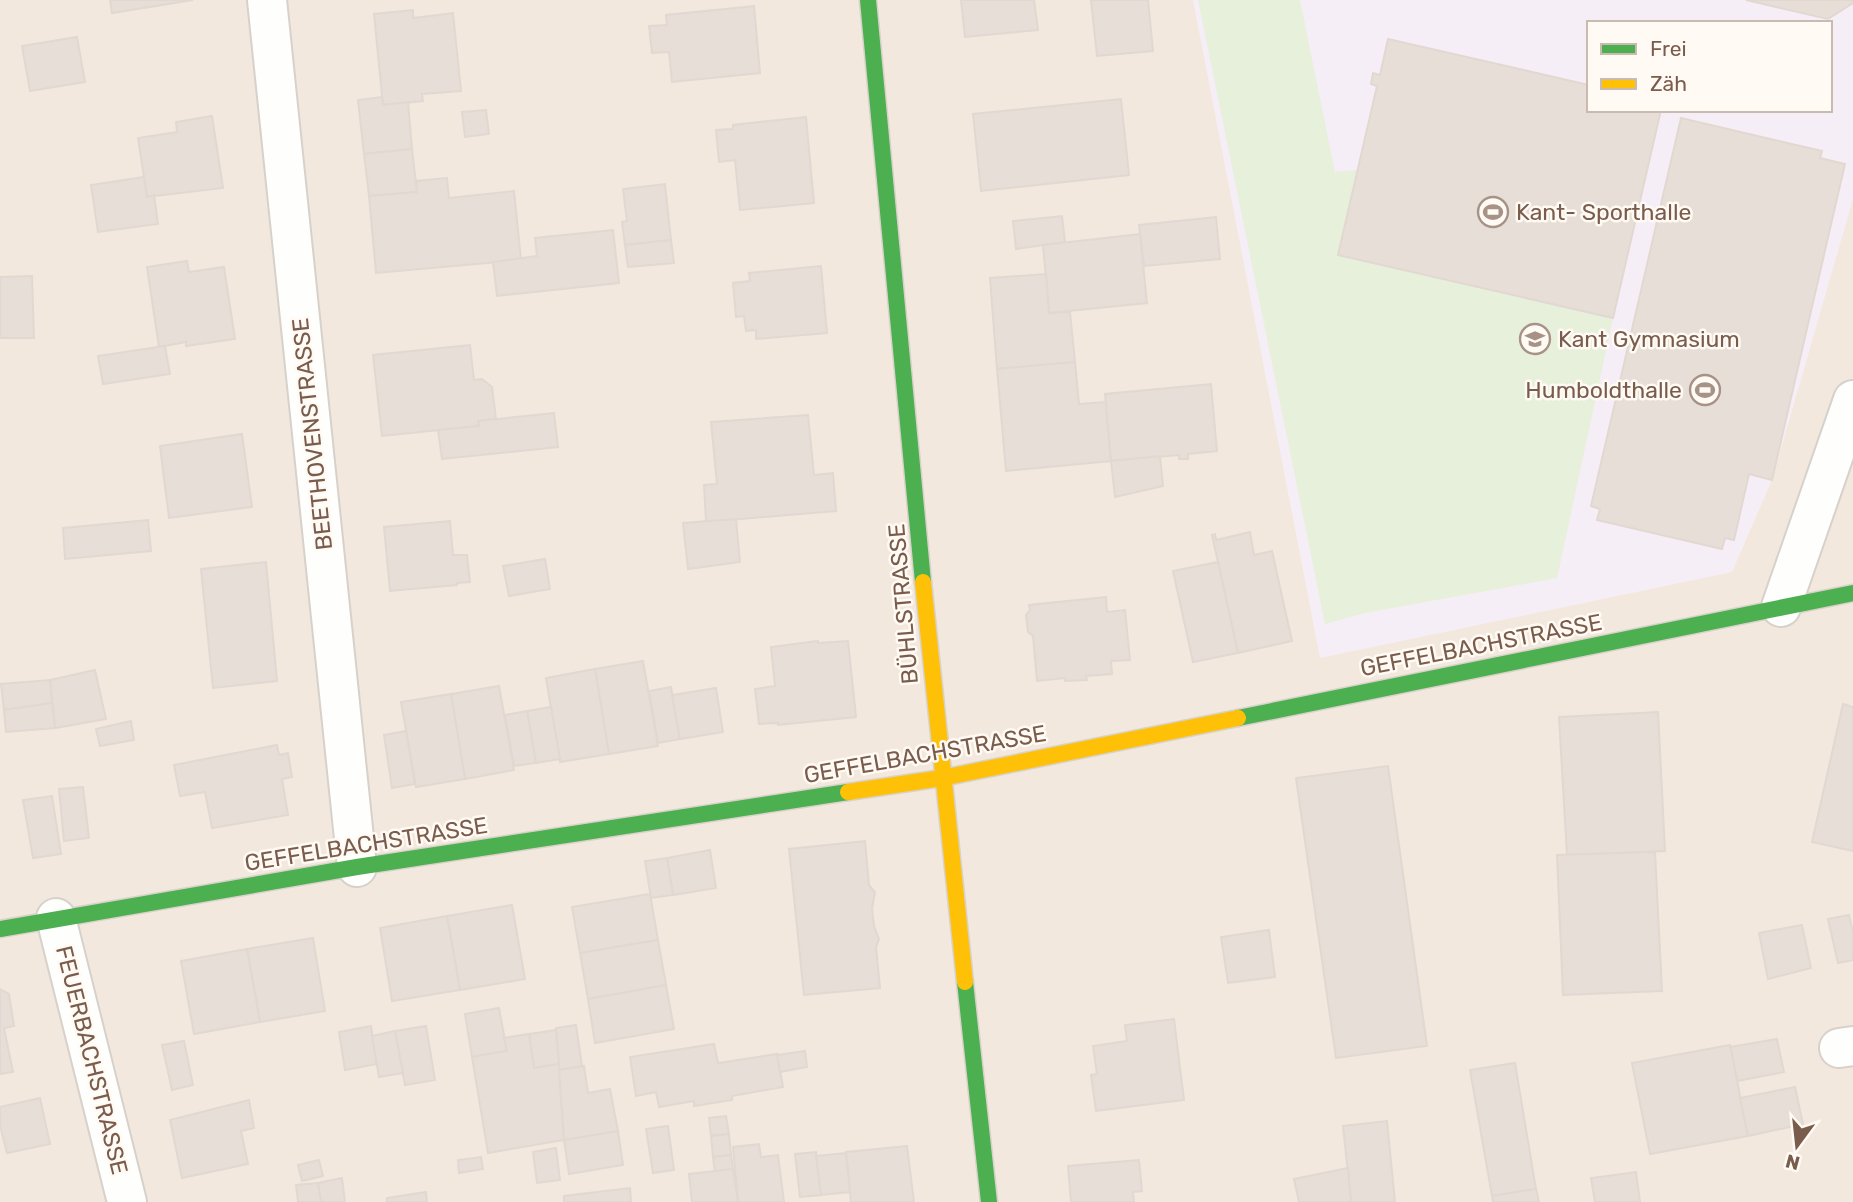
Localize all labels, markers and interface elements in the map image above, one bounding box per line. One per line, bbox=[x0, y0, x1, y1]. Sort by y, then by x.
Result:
legend bbox=[1587, 21, 1832, 112]
text: Frei bbox=[1650, 36, 1687, 61]
text: Zäh bbox=[1650, 71, 1687, 96]
sports icon: Kant- Sporthalle bbox=[1476, 195, 1510, 229]
place label: Kant- Sporthalle bbox=[1516, 198, 1691, 226]
street label: BEETHOVENSTRASSE bbox=[286, 317, 338, 551]
school or university icon: Kant Gymnasium bbox=[1518, 322, 1552, 356]
place label: Kant Gymnasium bbox=[1558, 325, 1740, 353]
sports icon: Humboldthalle bbox=[1688, 373, 1722, 407]
place label: Humboldthalle bbox=[1525, 376, 1682, 404]
street label: BÜHLSTRASSE bbox=[882, 523, 924, 685]
street label: GEFFELBACHSTRASSE bbox=[1358, 608, 1604, 682]
street label: GEFFELBACHSTRASSE bbox=[802, 719, 1048, 789]
street label: GEFFELBACHSTRASSE bbox=[243, 811, 489, 877]
street label: FEUERBACHSTRASSE bbox=[50, 943, 134, 1177]
north arrow bbox=[1762, 1111, 1832, 1181]
text: N bbox=[1783, 1149, 1802, 1175]

